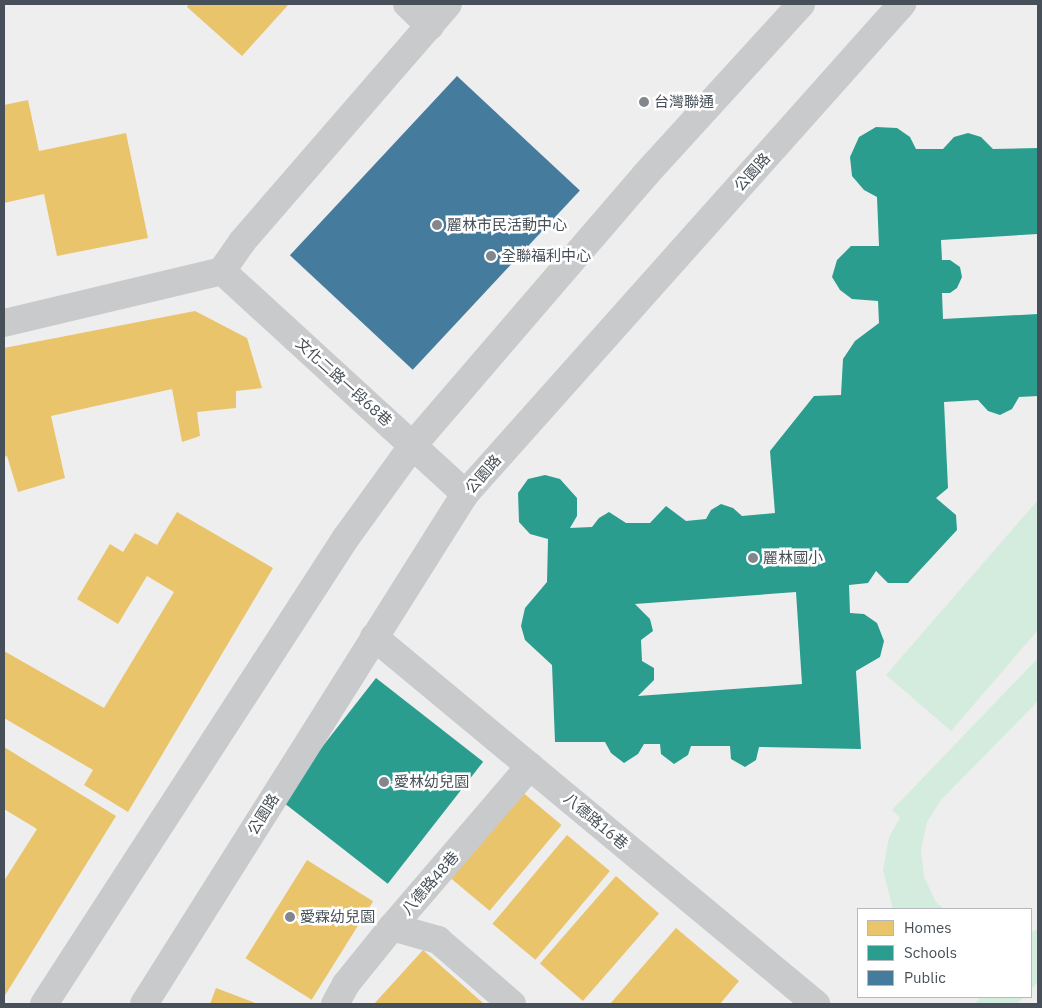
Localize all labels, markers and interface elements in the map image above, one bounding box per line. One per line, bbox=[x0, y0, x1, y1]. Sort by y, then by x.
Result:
place label: 台灣聯通 bbox=[654, 93, 714, 111]
marker: 台灣聯通 bbox=[638, 96, 650, 108]
street label: 公園路 bbox=[730, 149, 774, 195]
place label: 麗林市民活動中心 bbox=[447, 216, 567, 234]
marker: 麗林市民活動中心 bbox=[431, 219, 443, 231]
place label: 全聯福利中心 bbox=[501, 247, 591, 265]
marker: 全聯福利中心 bbox=[485, 250, 497, 262]
street label: 文化二路一段68巷 bbox=[292, 334, 396, 430]
street label: 公園路 bbox=[461, 451, 505, 497]
place label: 麗林國小 bbox=[763, 549, 823, 567]
marker: 麗林國小 bbox=[747, 552, 759, 564]
place label: 愛林幼兒園 bbox=[394, 773, 469, 791]
marker: 愛林幼兒園 bbox=[378, 776, 390, 788]
street label: 八德路16巷 bbox=[560, 789, 632, 853]
street label: 公園路 bbox=[243, 790, 283, 838]
street label: 八德路48巷 bbox=[398, 848, 462, 918]
place label: 愛霖幼兒園 bbox=[300, 908, 375, 926]
legend bbox=[857, 908, 1032, 998]
marker: 愛霖幼兒園 bbox=[284, 911, 296, 923]
text: Homes bbox=[904, 918, 952, 937]
text: Schools bbox=[904, 943, 957, 962]
text: Public bbox=[904, 968, 946, 987]

